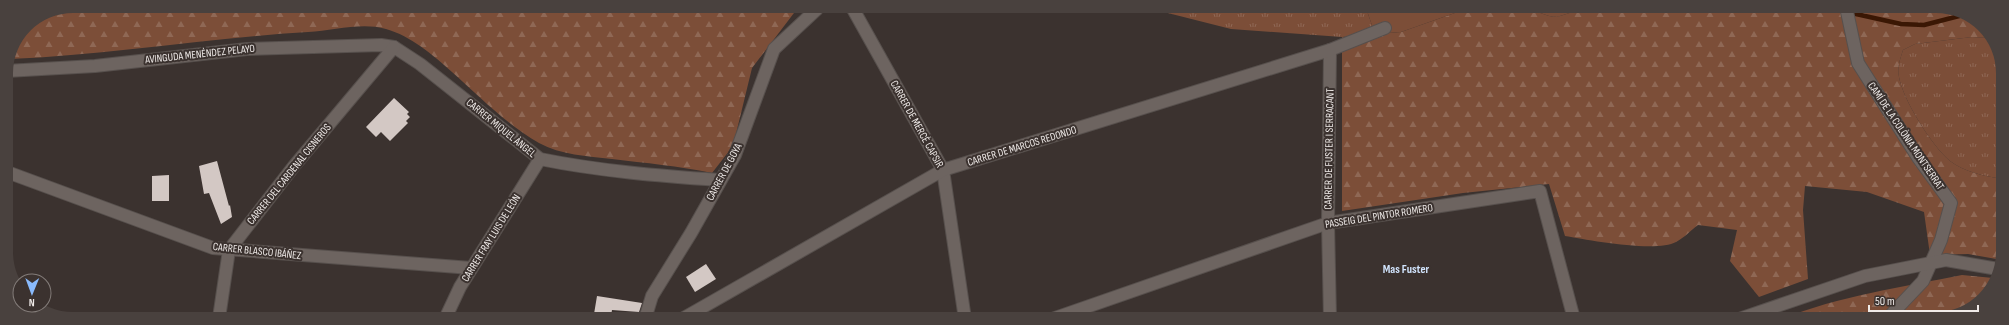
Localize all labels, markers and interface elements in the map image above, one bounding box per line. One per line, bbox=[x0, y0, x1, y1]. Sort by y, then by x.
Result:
street label: AVINGUDA MENÉNDEZ PELAYO bbox=[143, 42, 256, 66]
street label: CARRER DE MERCÈ CAPSIR bbox=[888, 78, 946, 170]
street label: CAMÍ DE LA COLÒNIA MONTSERRAT bbox=[1865, 80, 1947, 193]
street label: CARRER DE FUSTER I SERRACANT bbox=[1321, 88, 1337, 210]
street label: CARRER MIQUEL ÀNGEL bbox=[463, 96, 539, 160]
street label: CARRER DEL CARDENAL CISNEROS bbox=[244, 121, 334, 227]
street label: CARRER DE MARCOS REDONDO bbox=[966, 123, 1078, 169]
street label: CARRER DE GOYA bbox=[704, 141, 745, 203]
street label: CARRER FRAY LUIS DE LEÓN bbox=[459, 192, 523, 284]
street label: PASSEIG DEL PINTOR ROMERO bbox=[1324, 201, 1434, 231]
street label: CARRER BLASCO IBÁÑEZ bbox=[212, 239, 302, 262]
district label: Mas Fuster bbox=[1383, 262, 1430, 277]
north arrow bbox=[12, 273, 52, 313]
scale bar bbox=[1869, 287, 1978, 313]
text: 50 m bbox=[1875, 294, 1895, 309]
text: N bbox=[29, 296, 35, 309]

